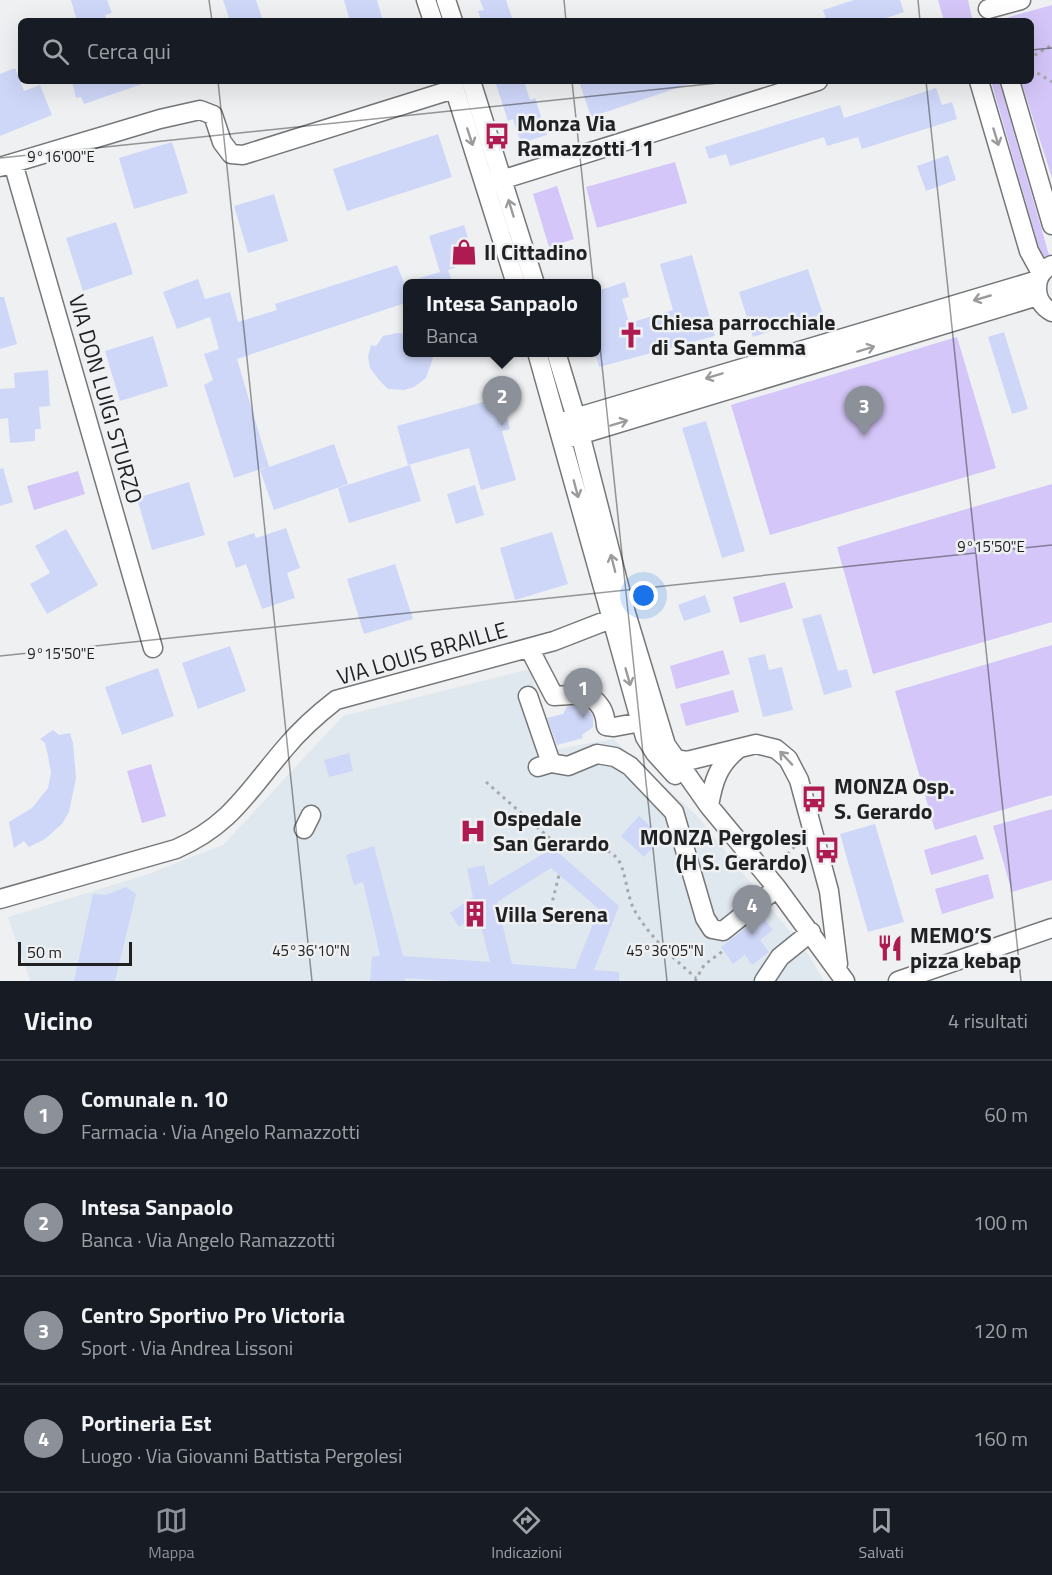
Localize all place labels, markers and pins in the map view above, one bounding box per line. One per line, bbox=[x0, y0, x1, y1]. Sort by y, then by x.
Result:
place label: Monza Via Ramazzotti 11 bbox=[517, 106, 654, 165]
bus stop icon: Monza Via Ramazzotti 11 bbox=[482, 121, 512, 151]
place label: Il Cittadino bbox=[484, 235, 588, 269]
shop icon: Il Cittadino bbox=[449, 237, 479, 267]
place label: Chiesa parrocchiale di Santa Gemma bbox=[651, 305, 836, 364]
church icon: Chiesa parrocchiale di Santa Gemma bbox=[616, 320, 646, 350]
pin: 2 bbox=[482, 376, 522, 426]
pin: 3 bbox=[844, 386, 884, 436]
pin: 1 bbox=[564, 668, 602, 718]
place label: MONZA Osp. S. Gerardo bbox=[834, 769, 955, 828]
bus stop icon: MONZA Osp. S. Gerardo bbox=[799, 784, 829, 814]
place label: Ospedale San Gerardo bbox=[493, 801, 609, 860]
hospital icon: Ospedale San Gerardo bbox=[458, 816, 488, 846]
place label: MONZA Pergolesi (H S. Gerardo) bbox=[640, 820, 807, 879]
bus stop icon: MONZA Pergolesi (H S. Gerardo) bbox=[812, 835, 842, 865]
pin: 4 bbox=[732, 886, 771, 935]
place label: Villa Serena bbox=[495, 897, 608, 931]
building icon: Villa Serena bbox=[460, 899, 490, 929]
place label: MEMO’S pizza kebap bbox=[910, 918, 1021, 977]
restaurant icon: MEMO’S pizza kebap bbox=[875, 933, 905, 963]

